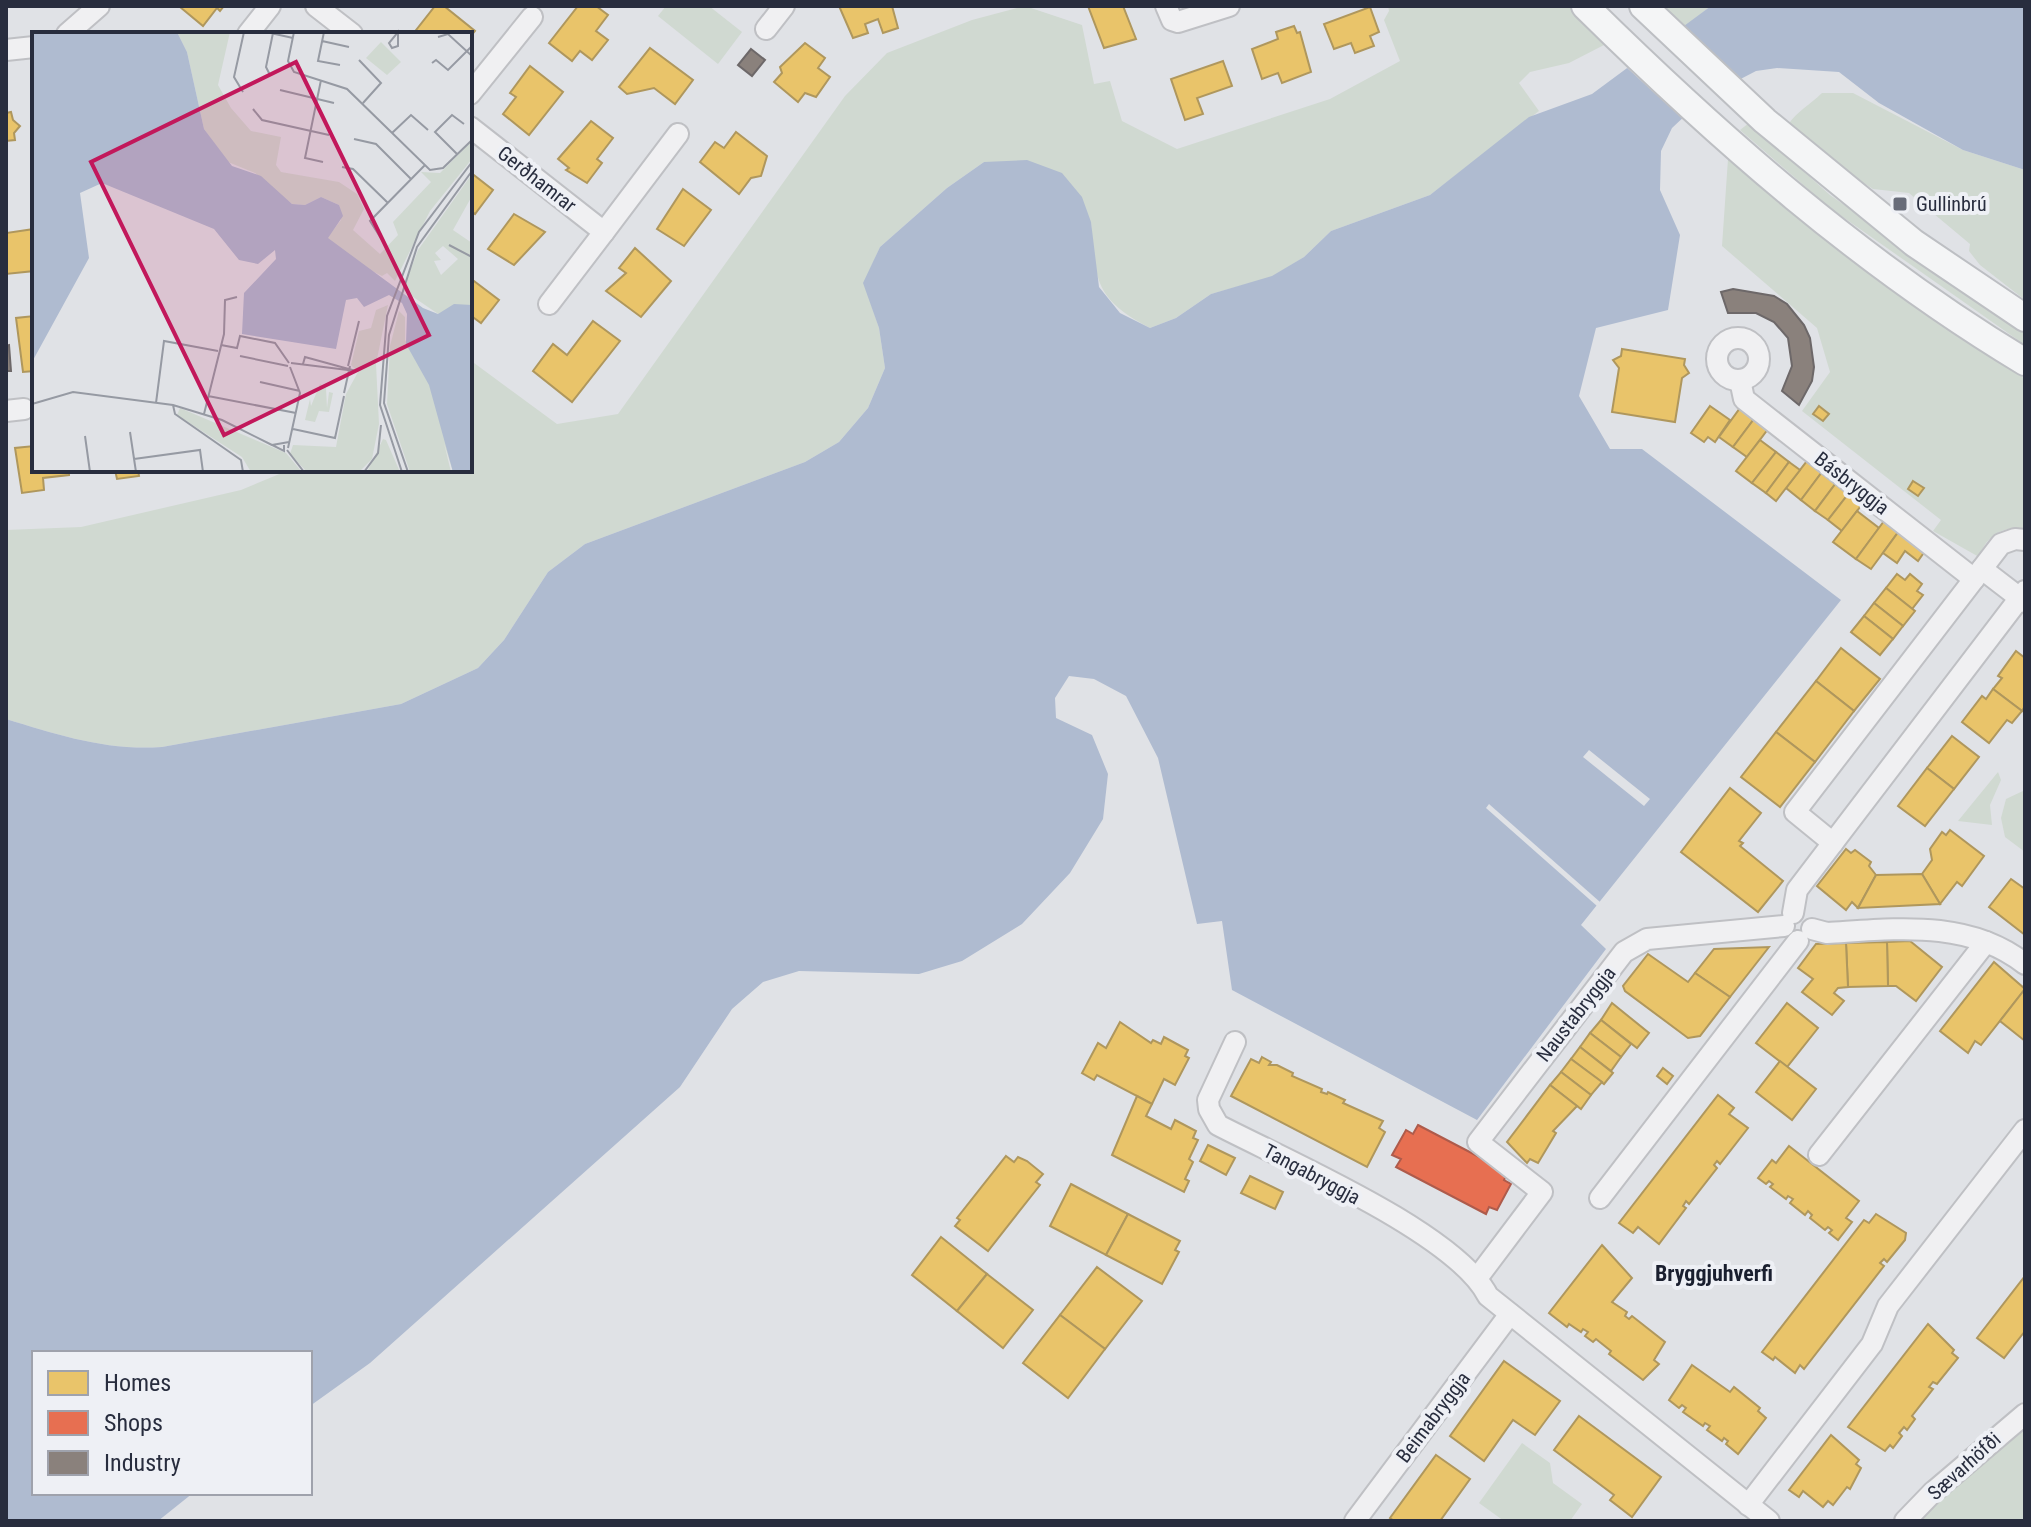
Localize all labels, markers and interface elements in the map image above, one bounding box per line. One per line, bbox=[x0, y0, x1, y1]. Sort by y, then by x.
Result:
inset map bbox=[32, 32, 472, 472]
street label: Gerðhamrar bbox=[493, 141, 581, 217]
place label: Gullinbrú bbox=[1916, 192, 1987, 216]
marker: Gullinbrú bbox=[1891, 195, 1909, 213]
street label: Básbryggja bbox=[1810, 447, 1894, 519]
street label: Naustabryggja bbox=[1531, 962, 1621, 1066]
street label: Tangabryggja bbox=[1260, 1138, 1364, 1210]
district label: Bryggjuhverfi bbox=[1655, 1261, 1773, 1286]
legend bbox=[32, 1351, 312, 1495]
street label: Beimabryggja bbox=[1391, 1367, 1475, 1467]
text: Homes bbox=[104, 1369, 171, 1397]
text: Shops bbox=[104, 1409, 163, 1437]
street label: Sævarhöfði bbox=[1923, 1427, 2005, 1505]
text: Industry bbox=[104, 1449, 181, 1477]

